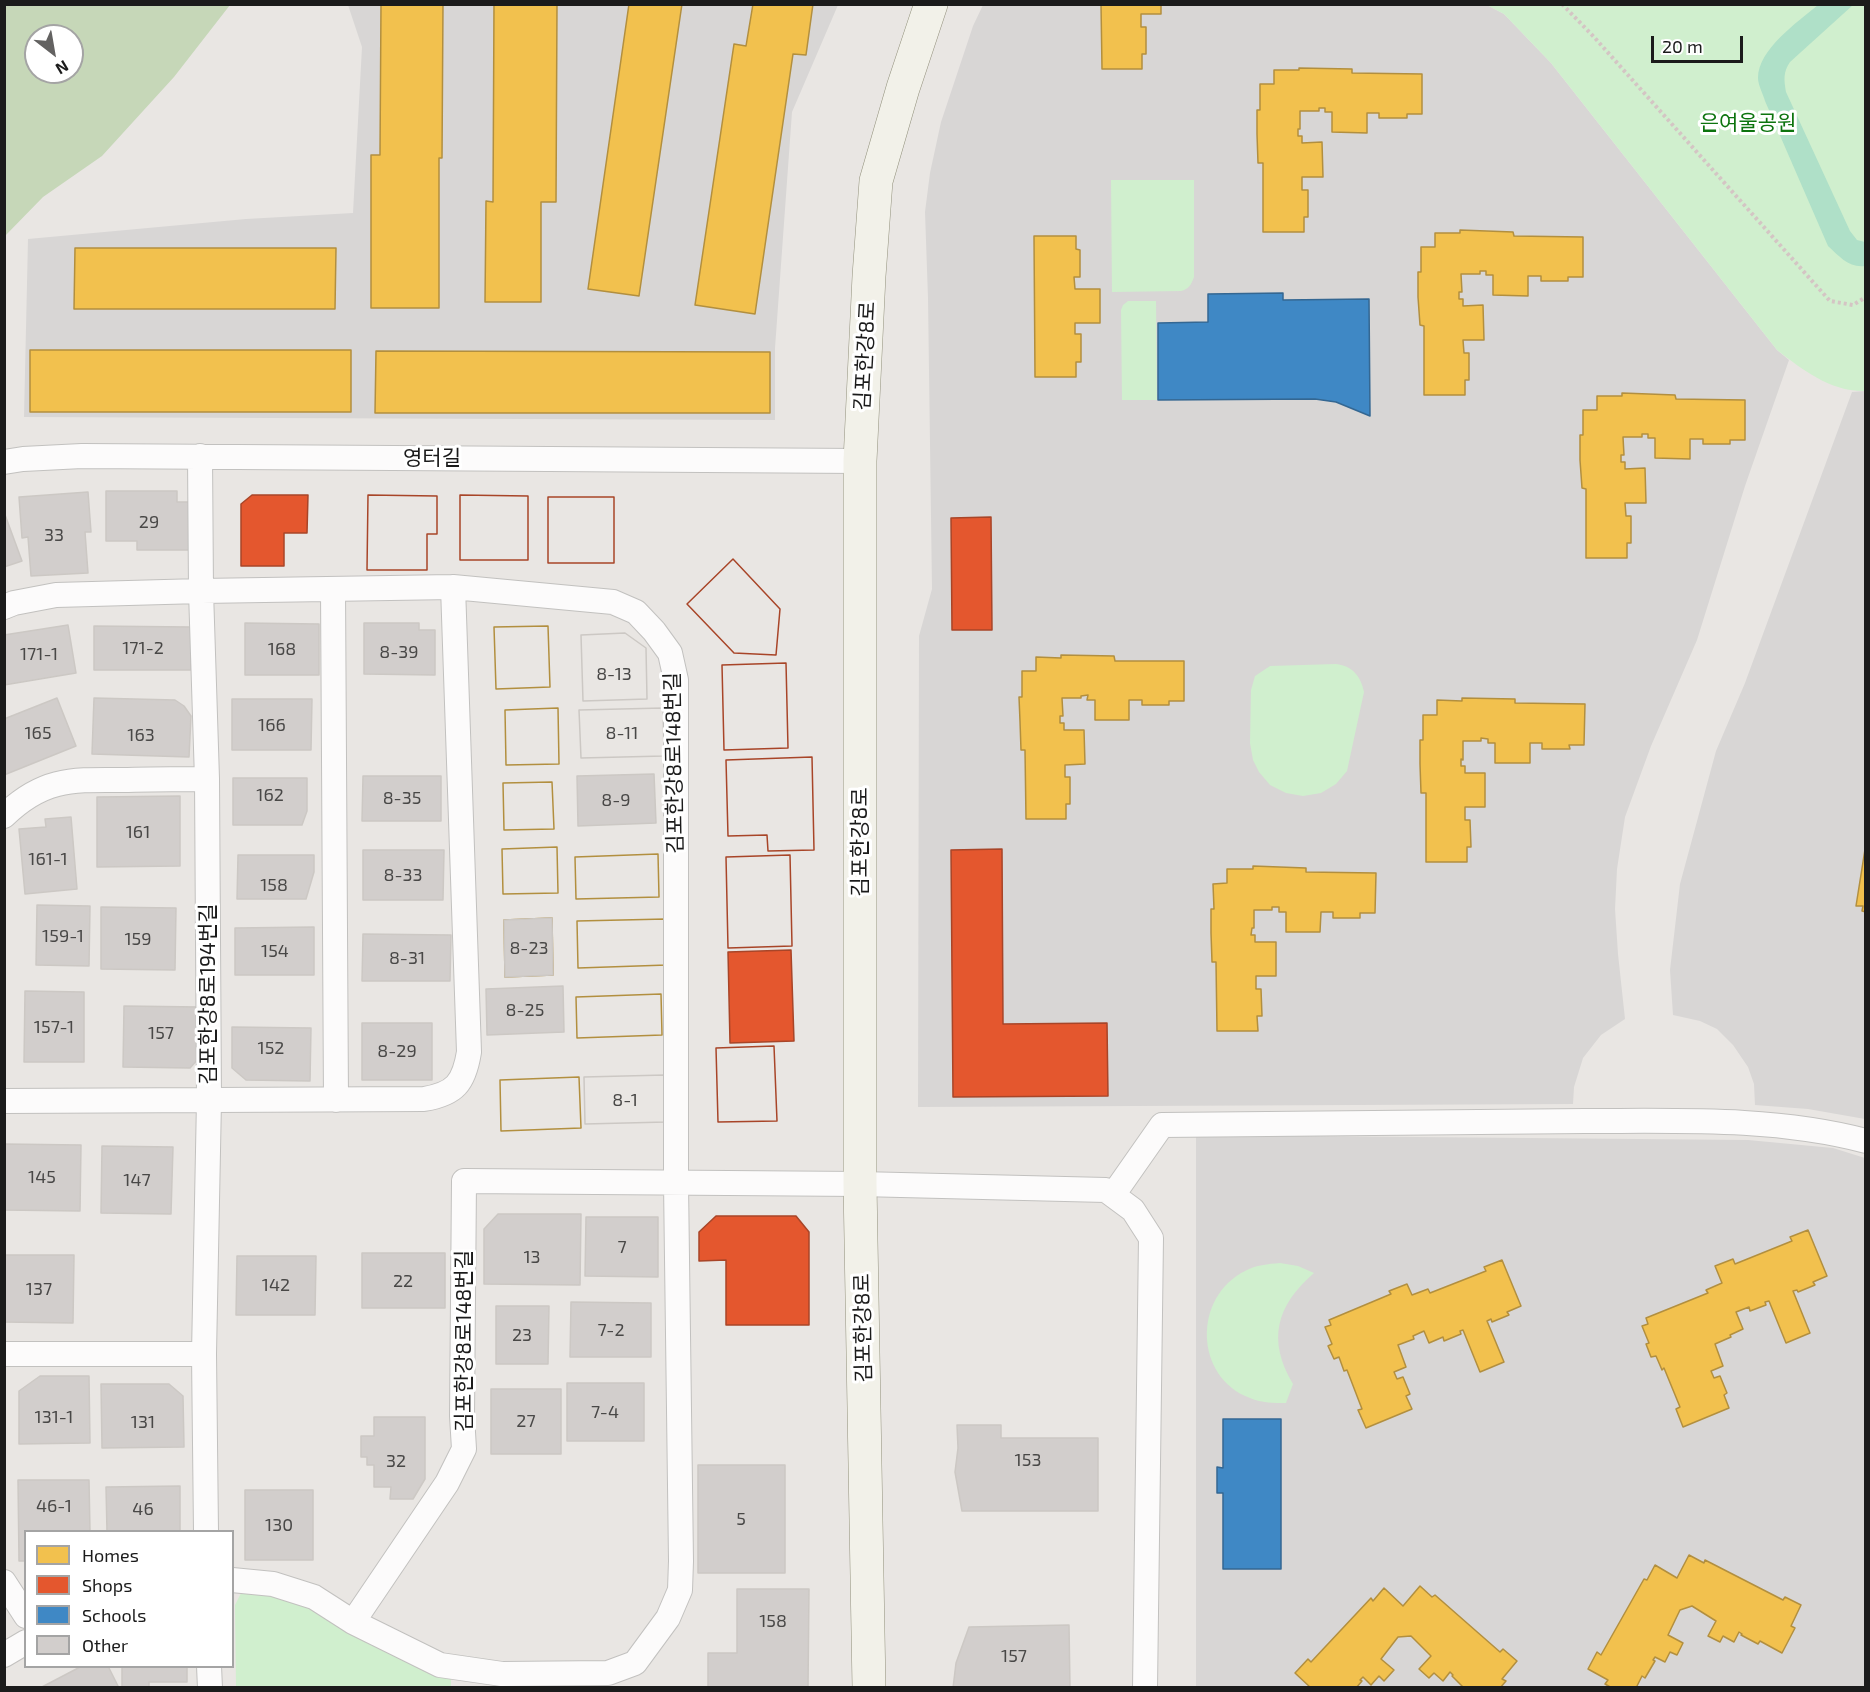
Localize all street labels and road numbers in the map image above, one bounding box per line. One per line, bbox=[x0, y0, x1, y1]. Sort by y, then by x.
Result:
street label: 김포한강8로 bbox=[850, 301, 880, 411]
street label: 영터길 bbox=[403, 445, 461, 471]
street label: 김포한강8로148번길 bbox=[660, 672, 688, 854]
street label: 김포한강8로 bbox=[847, 787, 873, 897]
street label: 김포한강8로194번길 bbox=[195, 903, 221, 1085]
street label: 김포한강8로148번길 bbox=[451, 1250, 477, 1432]
street label: 김포한강8로 bbox=[849, 1273, 877, 1383]

